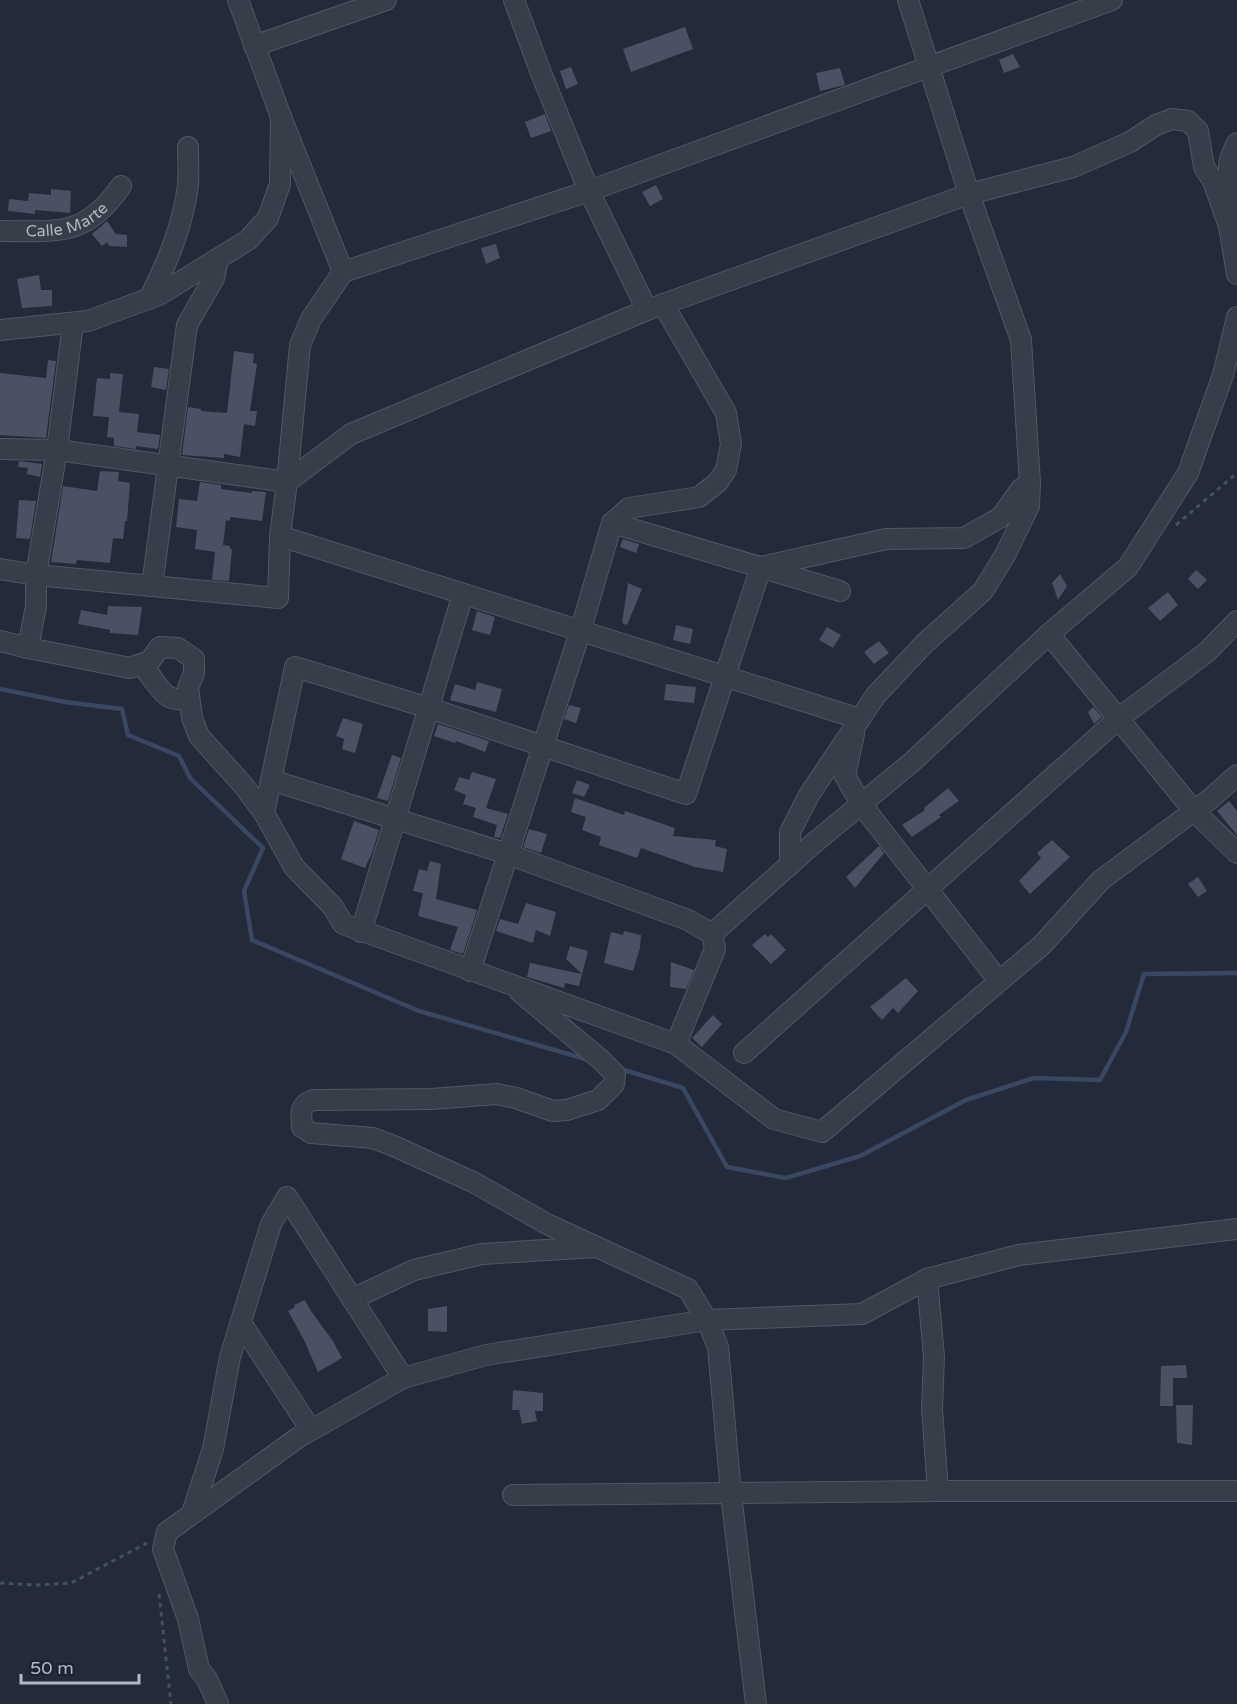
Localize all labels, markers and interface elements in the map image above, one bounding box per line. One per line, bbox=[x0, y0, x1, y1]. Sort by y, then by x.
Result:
street label: Calle Marte bbox=[26, 198, 112, 241]
scale bar bbox=[21, 1647, 140, 1685]
text: 50 m bbox=[30, 1657, 74, 1679]

